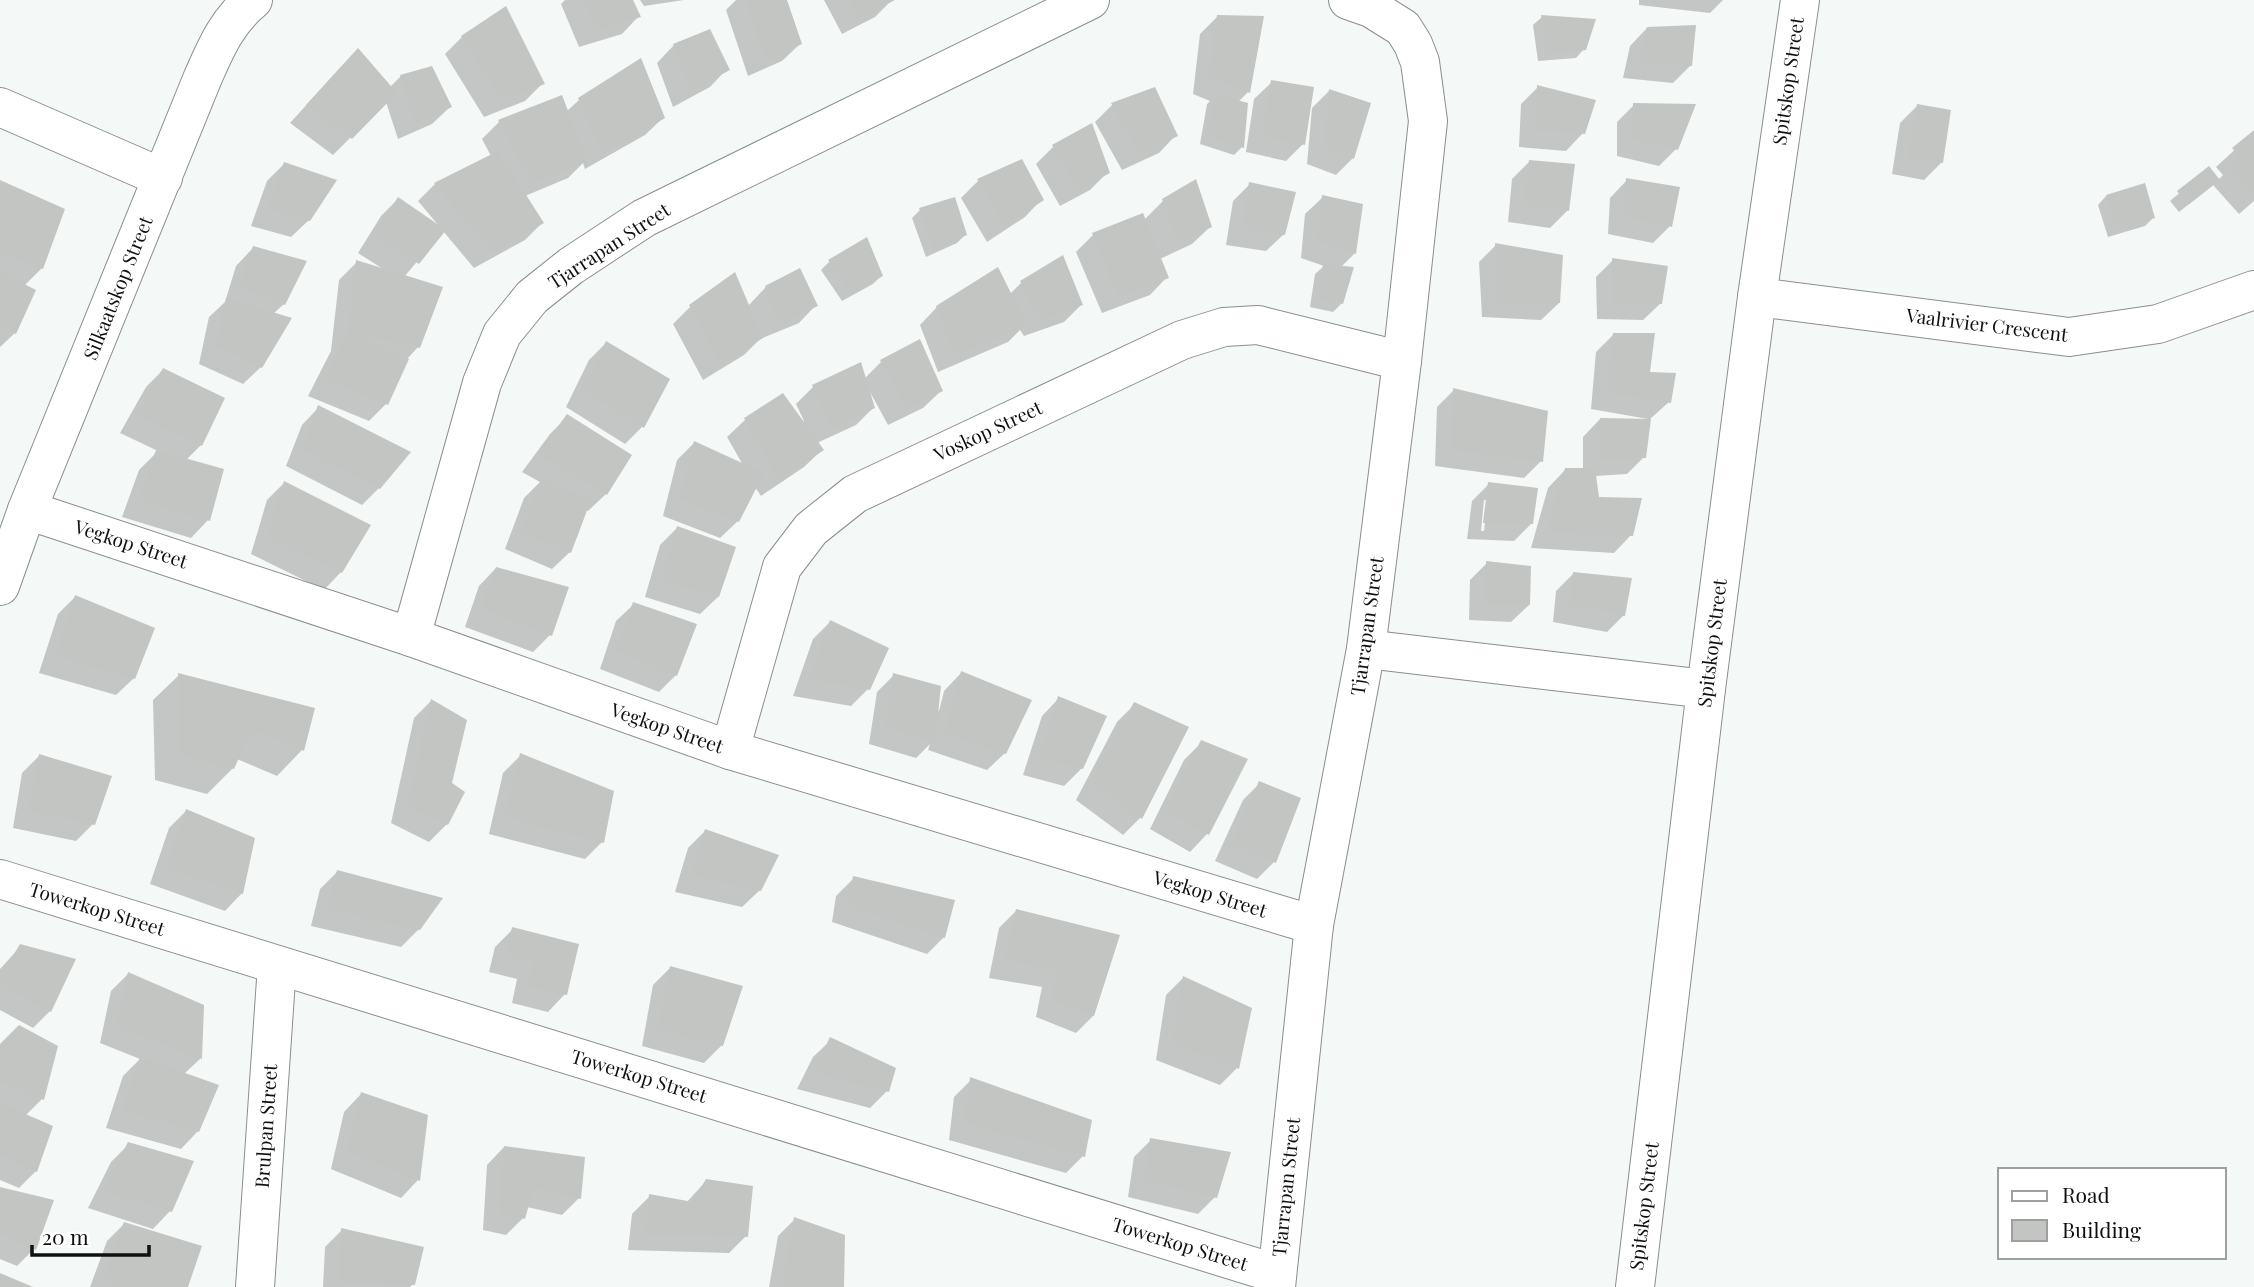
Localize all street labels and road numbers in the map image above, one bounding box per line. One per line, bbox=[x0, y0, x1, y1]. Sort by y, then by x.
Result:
street label: Spitskop Street bbox=[1765, 15, 1809, 147]
street label: Tjarrapan Street bbox=[543, 196, 675, 294]
street label: Silkaatskop Street bbox=[76, 212, 158, 363]
street label: Vaalrivier Crescent bbox=[1904, 301, 2070, 347]
street label: Voskop Street bbox=[928, 394, 1046, 467]
street label: Vegkop Street bbox=[70, 512, 192, 574]
street label: Tjarrapan Street bbox=[1343, 554, 1389, 697]
street label: Spitskop Street bbox=[1690, 577, 1732, 709]
street label: Vegkop Street bbox=[607, 695, 727, 759]
street label: Vegkop Street bbox=[1149, 863, 1271, 923]
street label: Towerkop Street bbox=[26, 875, 169, 941]
street label: Towerkop Street bbox=[568, 1042, 711, 1108]
street label: Brulpan Street bbox=[248, 1063, 282, 1189]
street label: Tjarrapan Street bbox=[1265, 1116, 1305, 1258]
street label: Spitskop Street bbox=[1622, 1140, 1664, 1272]
street label: Towerkop Street bbox=[1109, 1210, 1252, 1276]

